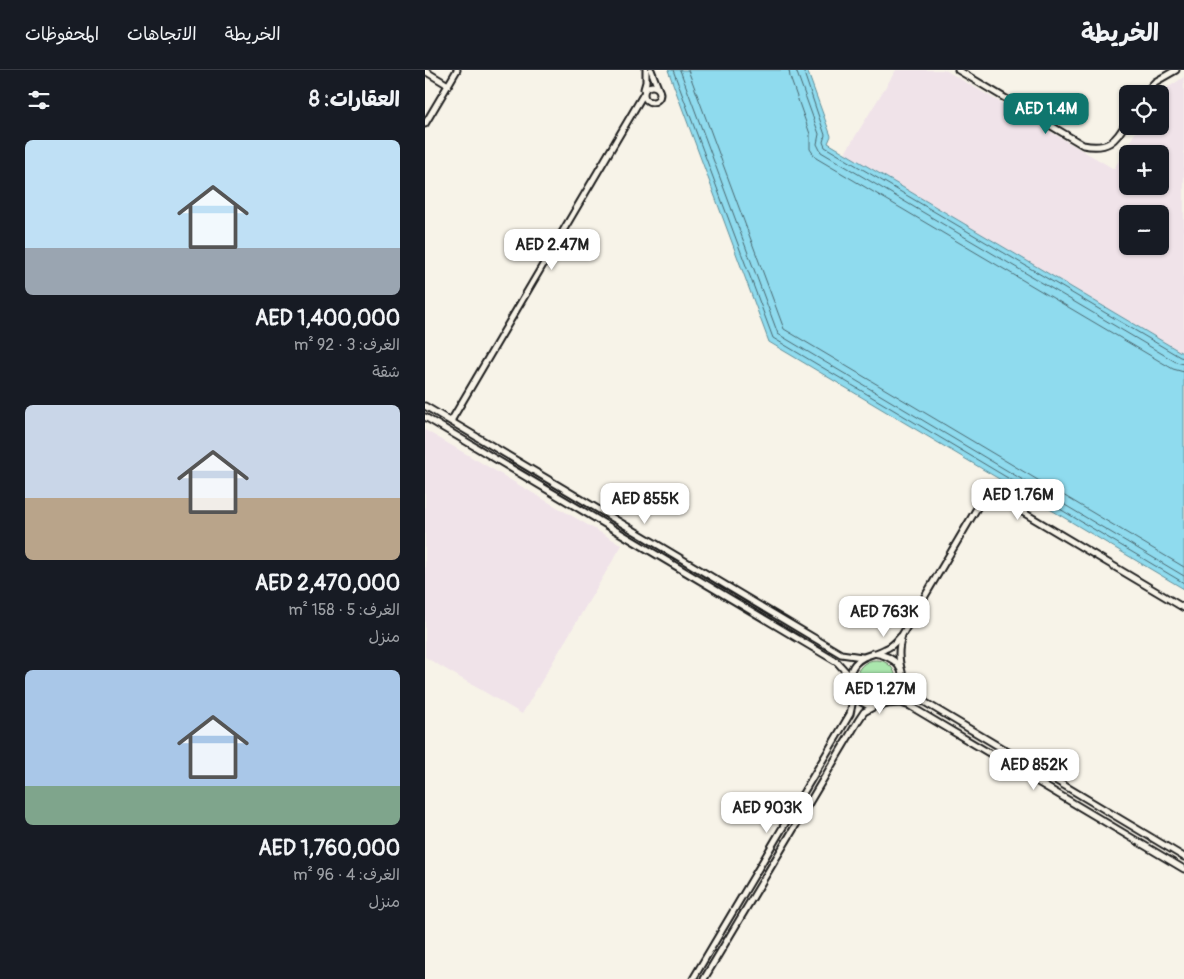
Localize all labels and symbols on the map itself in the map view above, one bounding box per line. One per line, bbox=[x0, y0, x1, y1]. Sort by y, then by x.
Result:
pin: AED 1.4M bbox=[994, 92, 1098, 135]
pin: AED 2.47M bbox=[495, 228, 609, 271]
pin: AED 1.76M bbox=[961, 478, 1075, 521]
pin: AED 855K bbox=[593, 482, 697, 525]
pin: AED 763K bbox=[832, 596, 936, 638]
pin: AED 1.27M bbox=[823, 672, 937, 715]
pin: AED 852K bbox=[982, 748, 1086, 791]
pin: AED 903K bbox=[715, 792, 819, 834]

